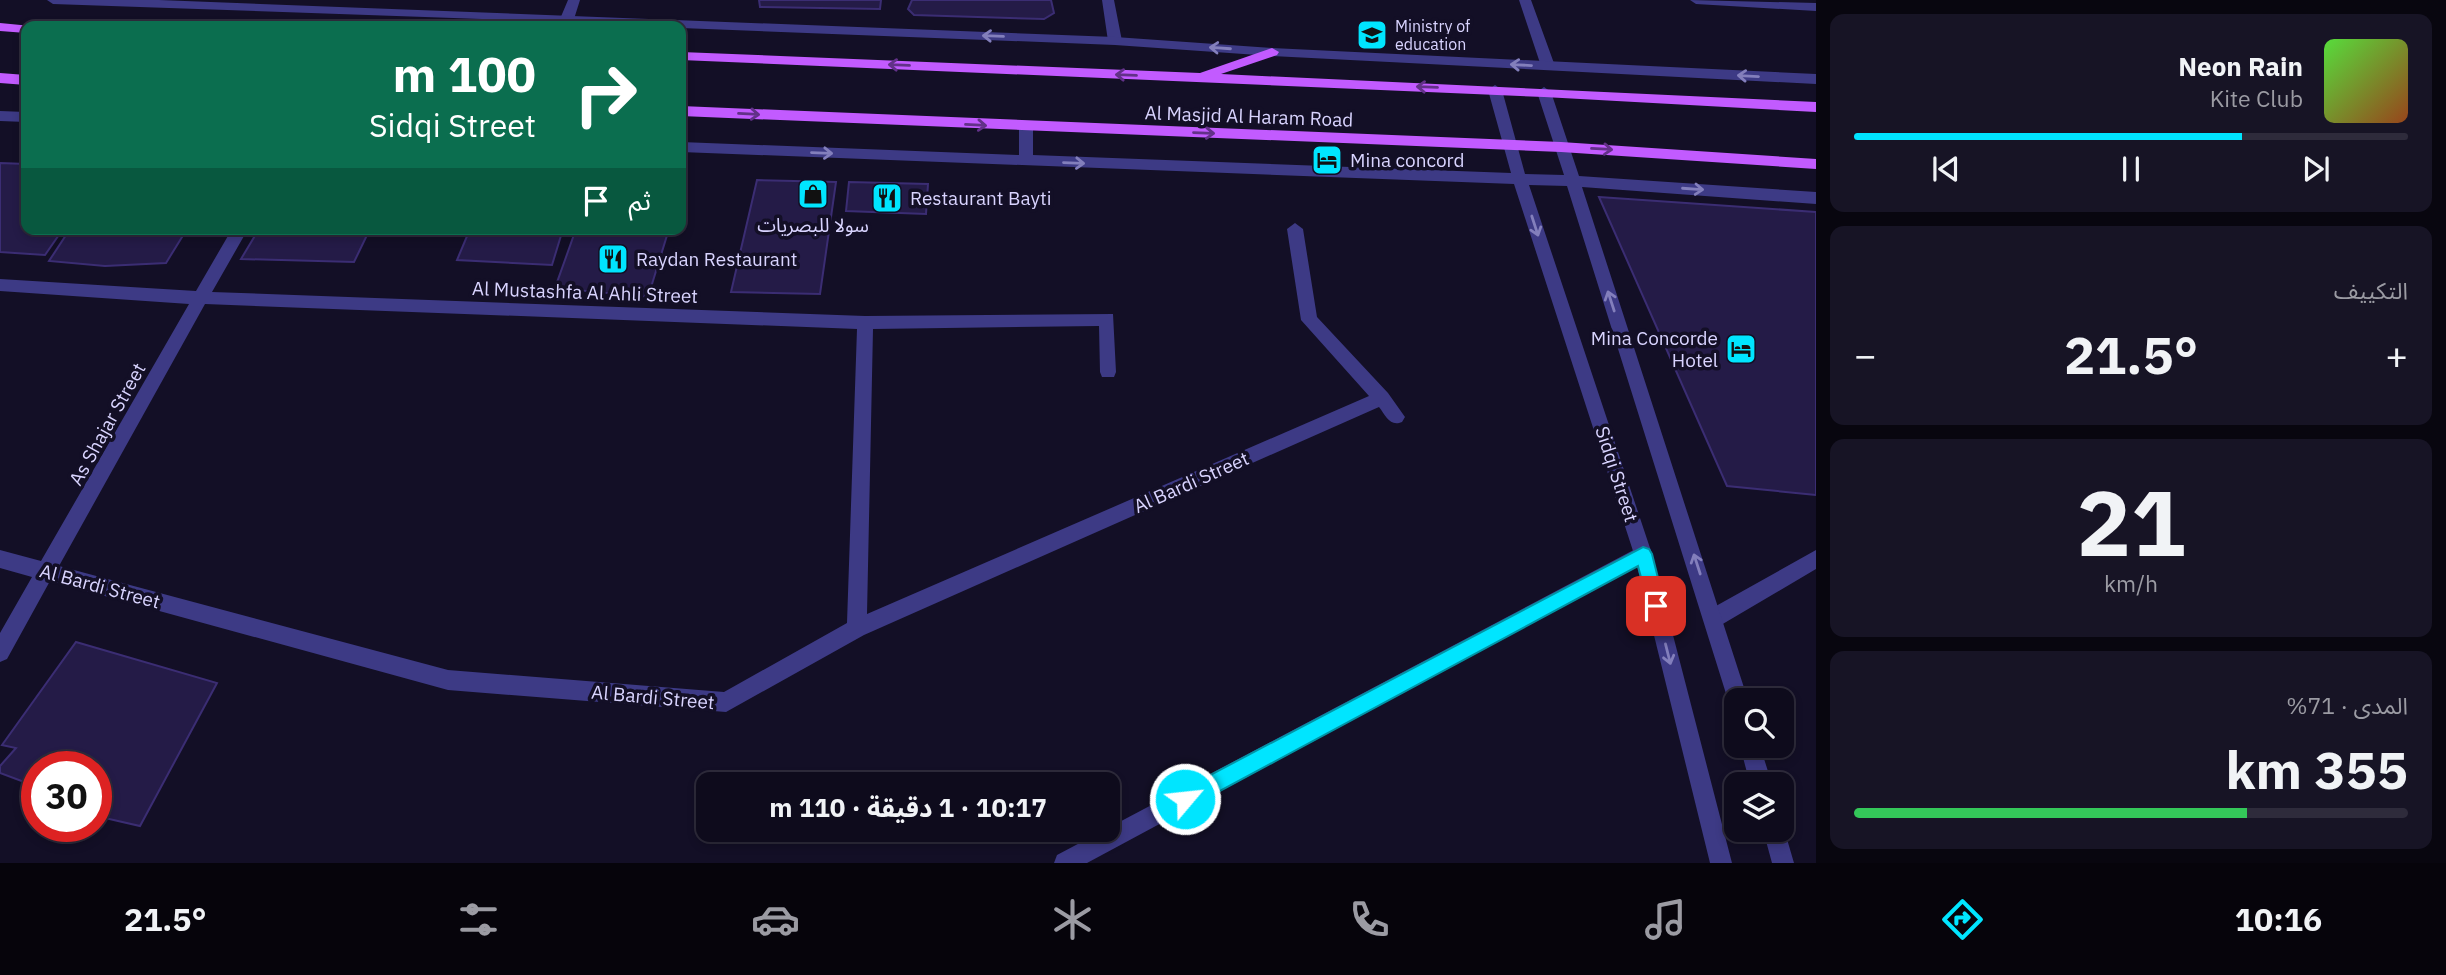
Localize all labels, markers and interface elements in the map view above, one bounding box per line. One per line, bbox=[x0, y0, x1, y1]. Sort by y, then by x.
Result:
place label: Ministry of education bbox=[1395, 16, 1470, 54]
school or university icon: Ministry of education bbox=[1355, 18, 1389, 52]
one-way arrow bbox=[982, 29, 1005, 42]
one-way arrow bbox=[1209, 41, 1232, 54]
text: 100 m bbox=[392, 42, 536, 105]
icon: right bbox=[560, 49, 651, 140]
text: Neon Rain bbox=[2178, 49, 2303, 83]
one-way arrow bbox=[1509, 58, 1532, 71]
one-way arrow bbox=[887, 59, 910, 72]
one-way arrow bbox=[1115, 68, 1138, 81]
one-way arrow bbox=[1737, 69, 1760, 82]
one-way arrow bbox=[1416, 80, 1439, 93]
text: Kite Club bbox=[2210, 83, 2303, 113]
street label: Al Masjid Al Haram Road bbox=[1144, 100, 1354, 132]
text: Sidqi Street bbox=[369, 104, 536, 146]
one-way arrow bbox=[737, 108, 760, 121]
one-way arrow bbox=[964, 118, 987, 131]
one-way arrow bbox=[1192, 127, 1215, 140]
hotel icon: Mina concord bbox=[1310, 143, 1344, 177]
one-way arrow bbox=[1590, 143, 1613, 156]
one-way arrow bbox=[811, 146, 834, 159]
place label: Mina concord bbox=[1350, 148, 1464, 172]
icon: previous bbox=[1927, 150, 1965, 188]
icon: pause bbox=[2112, 150, 2150, 188]
icon: next bbox=[2297, 150, 2335, 188]
one-way arrow bbox=[1062, 156, 1085, 169]
shop icon: سولا للبصريات bbox=[796, 177, 830, 211]
restaurant icon: Restaurant Bayti bbox=[870, 181, 904, 215]
icon: arrive bbox=[577, 182, 615, 220]
text: ثم bbox=[629, 183, 651, 217]
one-way arrow bbox=[1681, 183, 1704, 196]
place label: Restaurant Bayti bbox=[910, 186, 1051, 210]
place label: سولا للبصريات bbox=[757, 213, 869, 237]
one-way arrow bbox=[1529, 215, 1542, 237]
restaurant icon: Raydan Restaurant bbox=[596, 242, 630, 276]
place label: Raydan Restaurant bbox=[636, 247, 797, 271]
text: التكييف bbox=[2334, 275, 2408, 305]
street label: Al Mustashfa Al Ahli Street bbox=[472, 276, 698, 308]
one-way arrow bbox=[1604, 291, 1616, 313]
text: 21.5° bbox=[2064, 321, 2198, 388]
place label: Mina Concorde Hotel bbox=[1591, 326, 1718, 372]
text: − bbox=[1854, 330, 1877, 379]
text: + bbox=[2385, 330, 2408, 379]
hotel icon: Mina Concorde Hotel bbox=[1724, 332, 1758, 366]
street label: As Shajar Street bbox=[63, 359, 151, 489]
street label: Sidqi Street bbox=[1590, 423, 1644, 525]
street label: Al Bardi Street bbox=[1130, 446, 1252, 518]
text: 21 bbox=[2076, 463, 2186, 581]
one-way arrow bbox=[1690, 554, 1702, 576]
street label: Al Bardi Street bbox=[37, 558, 163, 614]
text: km/h bbox=[2104, 568, 2158, 598]
pin bbox=[1626, 576, 1686, 636]
icon: arrive bbox=[1637, 587, 1675, 625]
one-way arrow bbox=[1662, 642, 1675, 665]
street label: Al Bardi Street bbox=[590, 680, 716, 714]
map controls bbox=[1724, 688, 1794, 842]
button: search bbox=[1724, 688, 1794, 758]
text: المدى · 71% bbox=[2286, 690, 2408, 720]
text: 355 km bbox=[2226, 736, 2408, 803]
speed limit sign: 30 bbox=[21, 751, 112, 842]
position arrow bbox=[1148, 762, 1222, 836]
button: layers bbox=[1724, 772, 1794, 842]
text: 10:17 · 1 دقيقة · 110 m bbox=[769, 790, 1047, 824]
icon: filters bbox=[454, 895, 503, 944]
icon: car bbox=[751, 895, 800, 944]
icon: climate bbox=[1048, 895, 1097, 944]
icon: phone bbox=[1345, 895, 1394, 944]
icon: music bbox=[1641, 895, 1690, 944]
icon: directions bbox=[1938, 895, 1987, 944]
text: 21.5° bbox=[124, 898, 207, 940]
text: 10:16 bbox=[2235, 898, 2322, 940]

